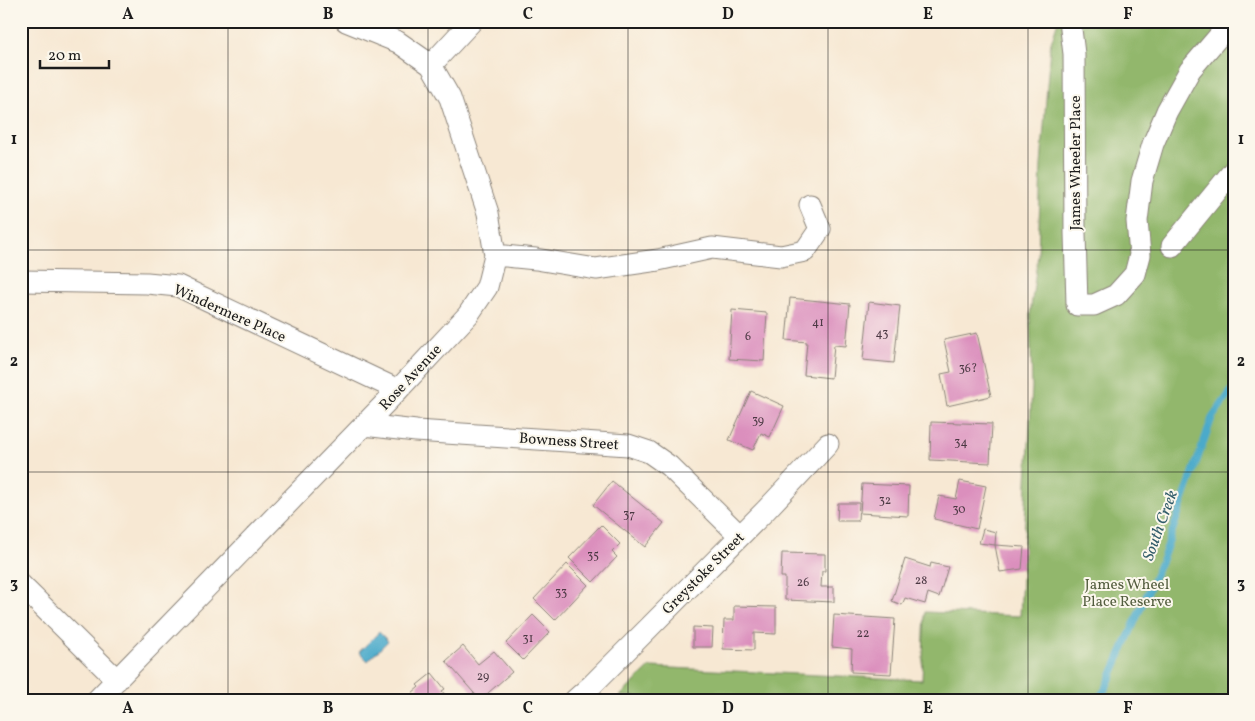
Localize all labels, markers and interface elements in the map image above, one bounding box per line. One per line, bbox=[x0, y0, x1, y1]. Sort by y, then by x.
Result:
text: A bbox=[122, 4, 134, 26]
text: B bbox=[323, 4, 334, 26]
text: C bbox=[523, 4, 533, 26]
text: D bbox=[722, 4, 734, 26]
text: E bbox=[923, 4, 933, 26]
text: F bbox=[1123, 4, 1133, 26]
scale bar bbox=[40, 38, 109, 70]
text: 20 m bbox=[48, 46, 81, 67]
street label: James Wheeler Place bbox=[1066, 95, 1087, 231]
text: 1 bbox=[11, 129, 17, 151]
text: 1 bbox=[1238, 129, 1244, 151]
street label: Windermere Place bbox=[170, 280, 289, 349]
house number: 41 bbox=[812, 315, 824, 331]
house number: 43 bbox=[876, 326, 888, 342]
house number: 6 bbox=[745, 329, 751, 345]
street label: Rose Avenue bbox=[375, 340, 447, 416]
text: 2 bbox=[10, 351, 18, 373]
text: 2 bbox=[1237, 351, 1245, 373]
house number: 36? bbox=[959, 361, 977, 377]
house number: 39 bbox=[752, 413, 764, 429]
street label: Bowness Street bbox=[518, 429, 620, 456]
house number: 34 bbox=[954, 435, 968, 451]
water label: South Creek bbox=[1138, 487, 1184, 564]
house number: 32 bbox=[879, 493, 891, 509]
house number: 30 bbox=[952, 502, 966, 518]
house number: 37 bbox=[623, 507, 635, 523]
street label: Greystoke Street bbox=[658, 528, 750, 620]
house number: 35 bbox=[587, 548, 599, 564]
text: 3 bbox=[10, 573, 18, 595]
house number: 28 bbox=[915, 573, 927, 589]
text: 3 bbox=[1237, 573, 1245, 595]
house number: 26 bbox=[797, 575, 809, 591]
park label: James Wheel Place Reserve bbox=[1082, 575, 1172, 613]
house number: 33 bbox=[555, 585, 567, 601]
house number: 22 bbox=[857, 626, 869, 642]
house number: 31 bbox=[523, 631, 533, 647]
house number: 29 bbox=[477, 669, 489, 685]
text: A bbox=[122, 698, 134, 720]
text: B bbox=[323, 698, 334, 720]
text: C bbox=[523, 698, 533, 720]
text: D bbox=[722, 698, 734, 720]
text: E bbox=[923, 698, 933, 720]
text: F bbox=[1123, 698, 1133, 720]

